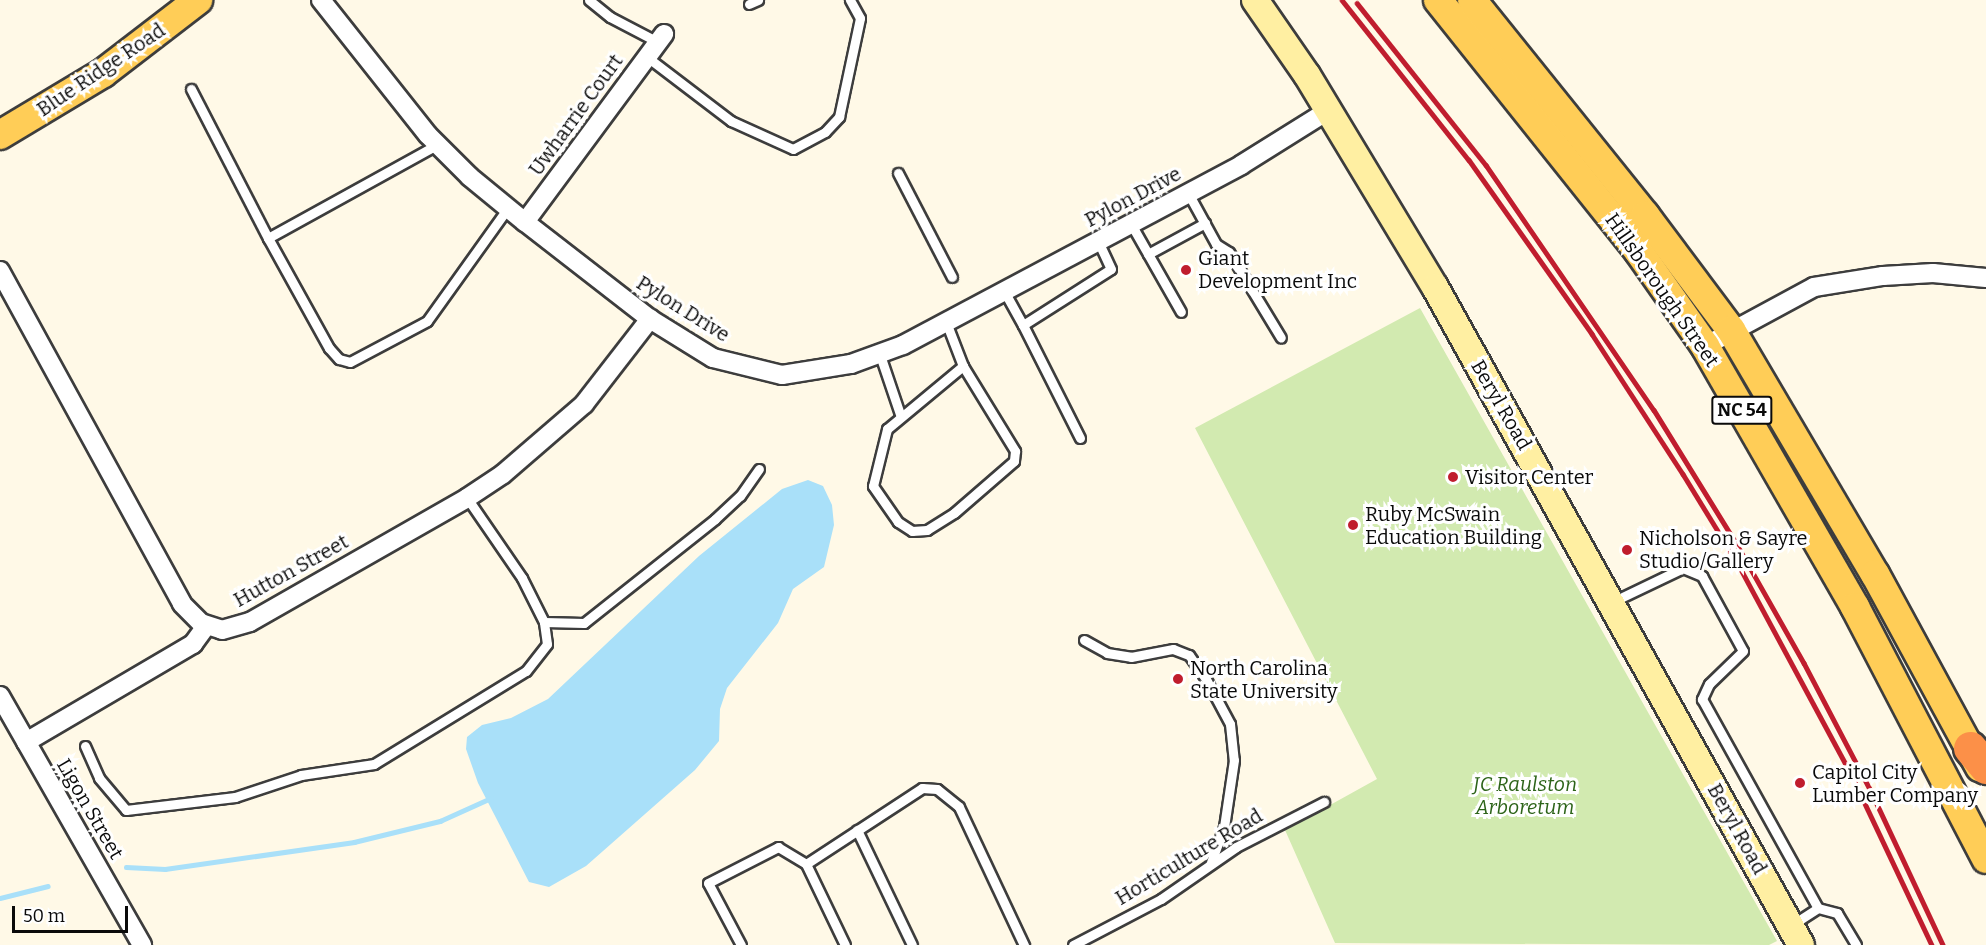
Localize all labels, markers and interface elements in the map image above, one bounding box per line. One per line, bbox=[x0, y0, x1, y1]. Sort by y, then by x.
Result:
street label: Blue Ridge Road bbox=[32, 18, 170, 122]
street label: Uwharrie Court bbox=[524, 50, 628, 180]
street label: Pylon Drive bbox=[1081, 162, 1185, 232]
street label: Hillsborough Street bbox=[1600, 209, 1724, 371]
place label: Giant Development Inc bbox=[1198, 246, 1357, 293]
marker: Giant Development Inc bbox=[1179, 263, 1193, 277]
street label: Pylon Drive bbox=[632, 271, 734, 347]
street label: Beryl Road bbox=[1466, 356, 1536, 454]
road number: NC 54 bbox=[1710, 395, 1774, 425]
place label: Visitor Center bbox=[1465, 465, 1593, 489]
marker: Visitor Center bbox=[1446, 470, 1460, 484]
place label: Ruby McSwain Education Building bbox=[1365, 502, 1542, 549]
marker: Ruby McSwain Education Building bbox=[1346, 518, 1360, 532]
place label: Nicholson & Sayre Studio/Gallery bbox=[1639, 526, 1808, 573]
street label: Hutton Street bbox=[230, 530, 352, 612]
marker: Nicholson & Sayre Studio/Gallery bbox=[1620, 543, 1634, 557]
place label: North Carolina State University bbox=[1190, 656, 1338, 703]
marker: North Carolina State University bbox=[1171, 672, 1185, 686]
street label: Ligon Street bbox=[52, 754, 128, 864]
place label: Capitol City Lumber Company bbox=[1812, 760, 1978, 807]
park label: JC Raulston Arboretum bbox=[1473, 773, 1577, 820]
marker: Capitol City Lumber Company bbox=[1793, 776, 1807, 790]
street label: Beryl Road bbox=[1702, 780, 1772, 878]
street label: Horticulture Road bbox=[1111, 804, 1267, 910]
scale bar bbox=[15, 894, 130, 932]
text: 50 m bbox=[23, 905, 65, 927]

